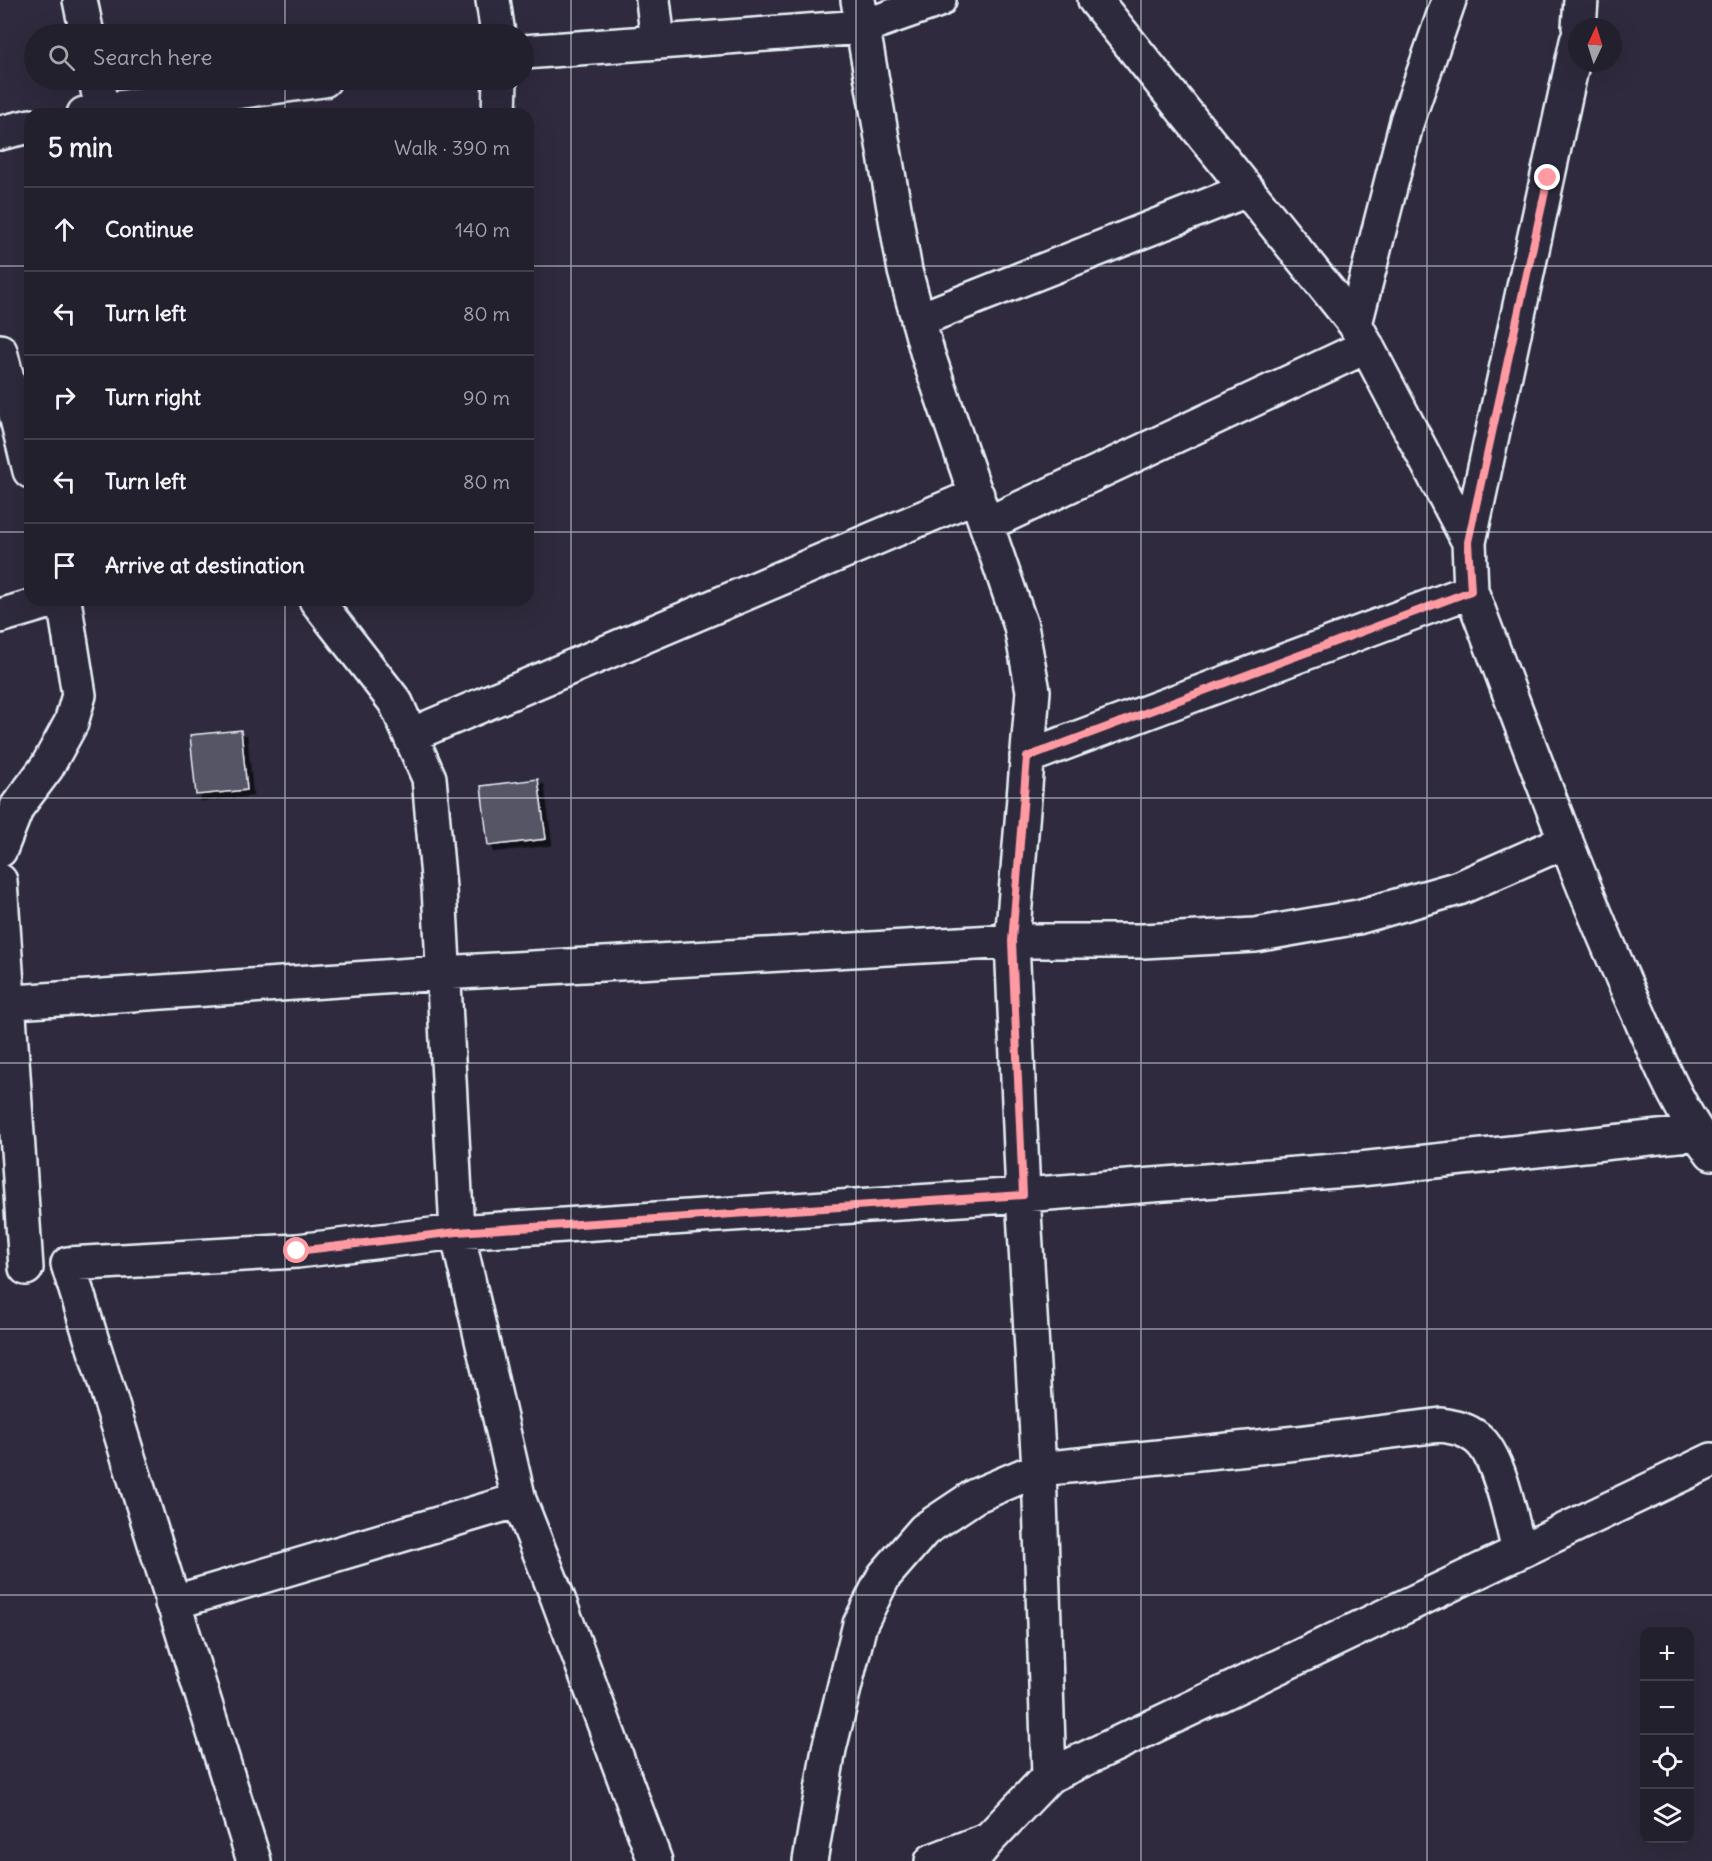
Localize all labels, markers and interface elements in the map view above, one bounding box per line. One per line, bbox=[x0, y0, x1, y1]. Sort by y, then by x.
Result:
north arrow bbox=[1568, 18, 1622, 72]
search box bbox=[24, 24, 534, 90]
icon: search bbox=[45, 41, 78, 74]
text: Search here bbox=[93, 43, 212, 71]
text: 5 min bbox=[48, 131, 113, 164]
text: Walk · 390 m bbox=[394, 135, 510, 160]
route end bbox=[1534, 164, 1560, 190]
icon: ahead bbox=[48, 213, 81, 246]
text: Continue bbox=[105, 215, 194, 243]
text: 140 m bbox=[455, 217, 510, 242]
icon: left bbox=[48, 297, 81, 330]
text: Turn left bbox=[105, 299, 186, 327]
text: 80 m bbox=[463, 301, 510, 326]
icon: right bbox=[48, 381, 81, 414]
text: Turn right bbox=[105, 383, 201, 411]
text: 90 m bbox=[463, 385, 510, 410]
icon: left bbox=[48, 465, 81, 498]
text: Turn left bbox=[105, 467, 186, 495]
text: 80 m bbox=[463, 469, 510, 494]
icon: arrive bbox=[48, 549, 81, 582]
text: Arrive at destination bbox=[105, 551, 305, 579]
route start bbox=[283, 1237, 309, 1263]
map controls bbox=[1640, 1627, 1694, 1843]
button: + bbox=[1640, 1627, 1694, 1681]
button: − bbox=[1640, 1681, 1694, 1735]
button: locate bbox=[1640, 1735, 1694, 1789]
button: layers bbox=[1640, 1789, 1694, 1843]

